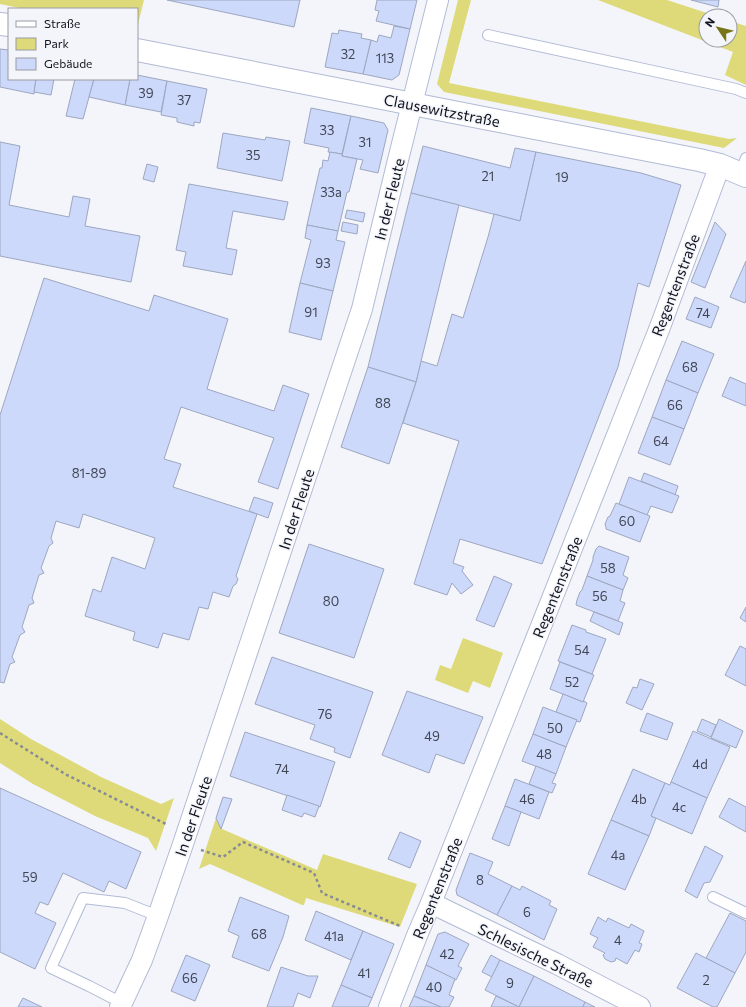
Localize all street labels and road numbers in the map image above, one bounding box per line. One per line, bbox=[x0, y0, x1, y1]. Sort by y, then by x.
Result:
street label: Clausewitzstraße bbox=[382, 90, 502, 130]
street label: In der Fleute bbox=[370, 156, 408, 242]
street label: Regentenstraße bbox=[647, 231, 703, 339]
street label: In der Fleute bbox=[274, 466, 318, 552]
street label: Regentenstraße bbox=[528, 533, 586, 641]
street label: In der Fleute bbox=[171, 773, 215, 859]
street label: Regentenstraße bbox=[408, 834, 466, 942]
street label: Schlesische Straße bbox=[475, 919, 597, 991]

